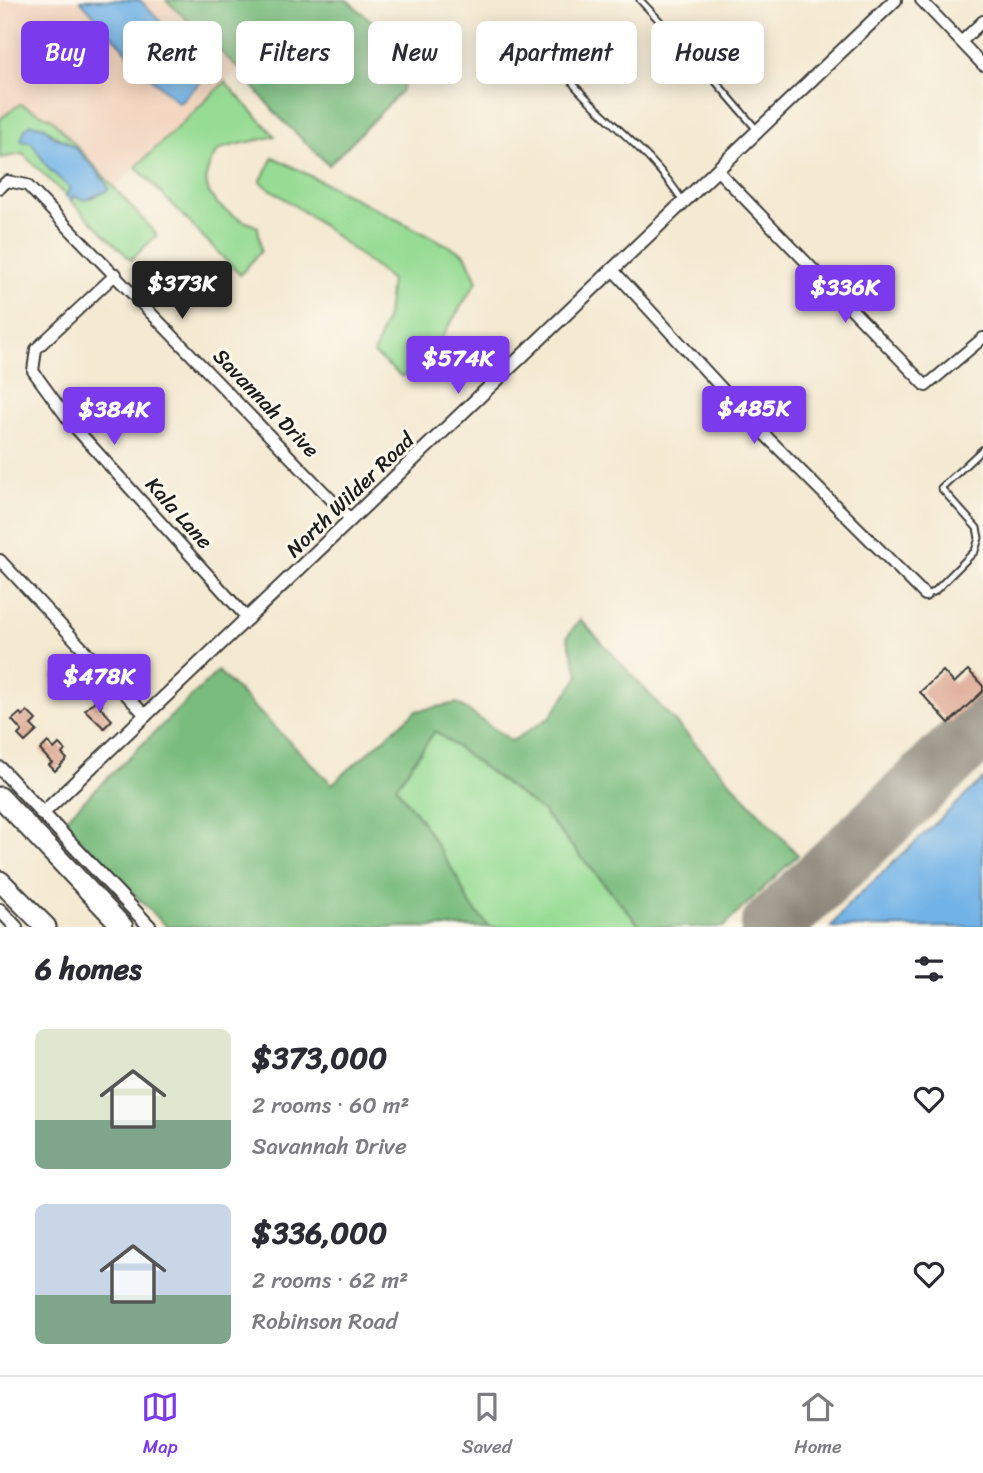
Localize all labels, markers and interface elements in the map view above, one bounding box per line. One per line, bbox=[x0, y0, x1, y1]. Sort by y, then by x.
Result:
chip: Buy bbox=[21, 21, 109, 84]
chip: Rent bbox=[123, 21, 222, 84]
chip: Filters bbox=[236, 21, 354, 84]
chip: New bbox=[368, 21, 462, 84]
chip: Apartment bbox=[476, 21, 637, 84]
chip: House bbox=[651, 21, 764, 84]
pin: $373K bbox=[133, 262, 231, 321]
text: $373K bbox=[148, 263, 216, 304]
pin: $336K bbox=[796, 266, 894, 325]
text: $336K bbox=[811, 267, 879, 308]
pin: $574K bbox=[409, 336, 507, 396]
text: $574K bbox=[422, 338, 494, 379]
street label: Savannah Drive bbox=[203, 339, 329, 467]
pin: $485K bbox=[705, 386, 803, 446]
pin: $384K bbox=[65, 388, 163, 447]
text: $485K bbox=[718, 388, 790, 429]
text: $384K bbox=[79, 389, 149, 430]
street label: North Wilder Road bbox=[276, 422, 425, 567]
street label: Kala Lane bbox=[136, 468, 223, 558]
pin: $478K bbox=[50, 654, 148, 714]
text: $478K bbox=[64, 656, 134, 697]
text: 6 homes bbox=[35, 942, 142, 996]
icon: filters bbox=[910, 950, 948, 988]
text: $373,000 bbox=[252, 1031, 387, 1085]
icon: home bbox=[91, 1057, 175, 1141]
icon: heart bbox=[910, 1080, 948, 1118]
text: 2 rooms · 60 m² bbox=[252, 1085, 410, 1126]
text: Savannah Drive bbox=[252, 1126, 407, 1167]
text: $336,000 bbox=[252, 1206, 387, 1260]
icon: home bbox=[91, 1232, 175, 1316]
icon: heart bbox=[910, 1255, 948, 1293]
text: 2 rooms · 62 m² bbox=[252, 1260, 408, 1301]
text: Robinson Road bbox=[252, 1301, 398, 1342]
tab: Map bbox=[141, 1388, 179, 1463]
tab: Saved bbox=[462, 1388, 512, 1463]
tab: Home bbox=[794, 1388, 842, 1463]

